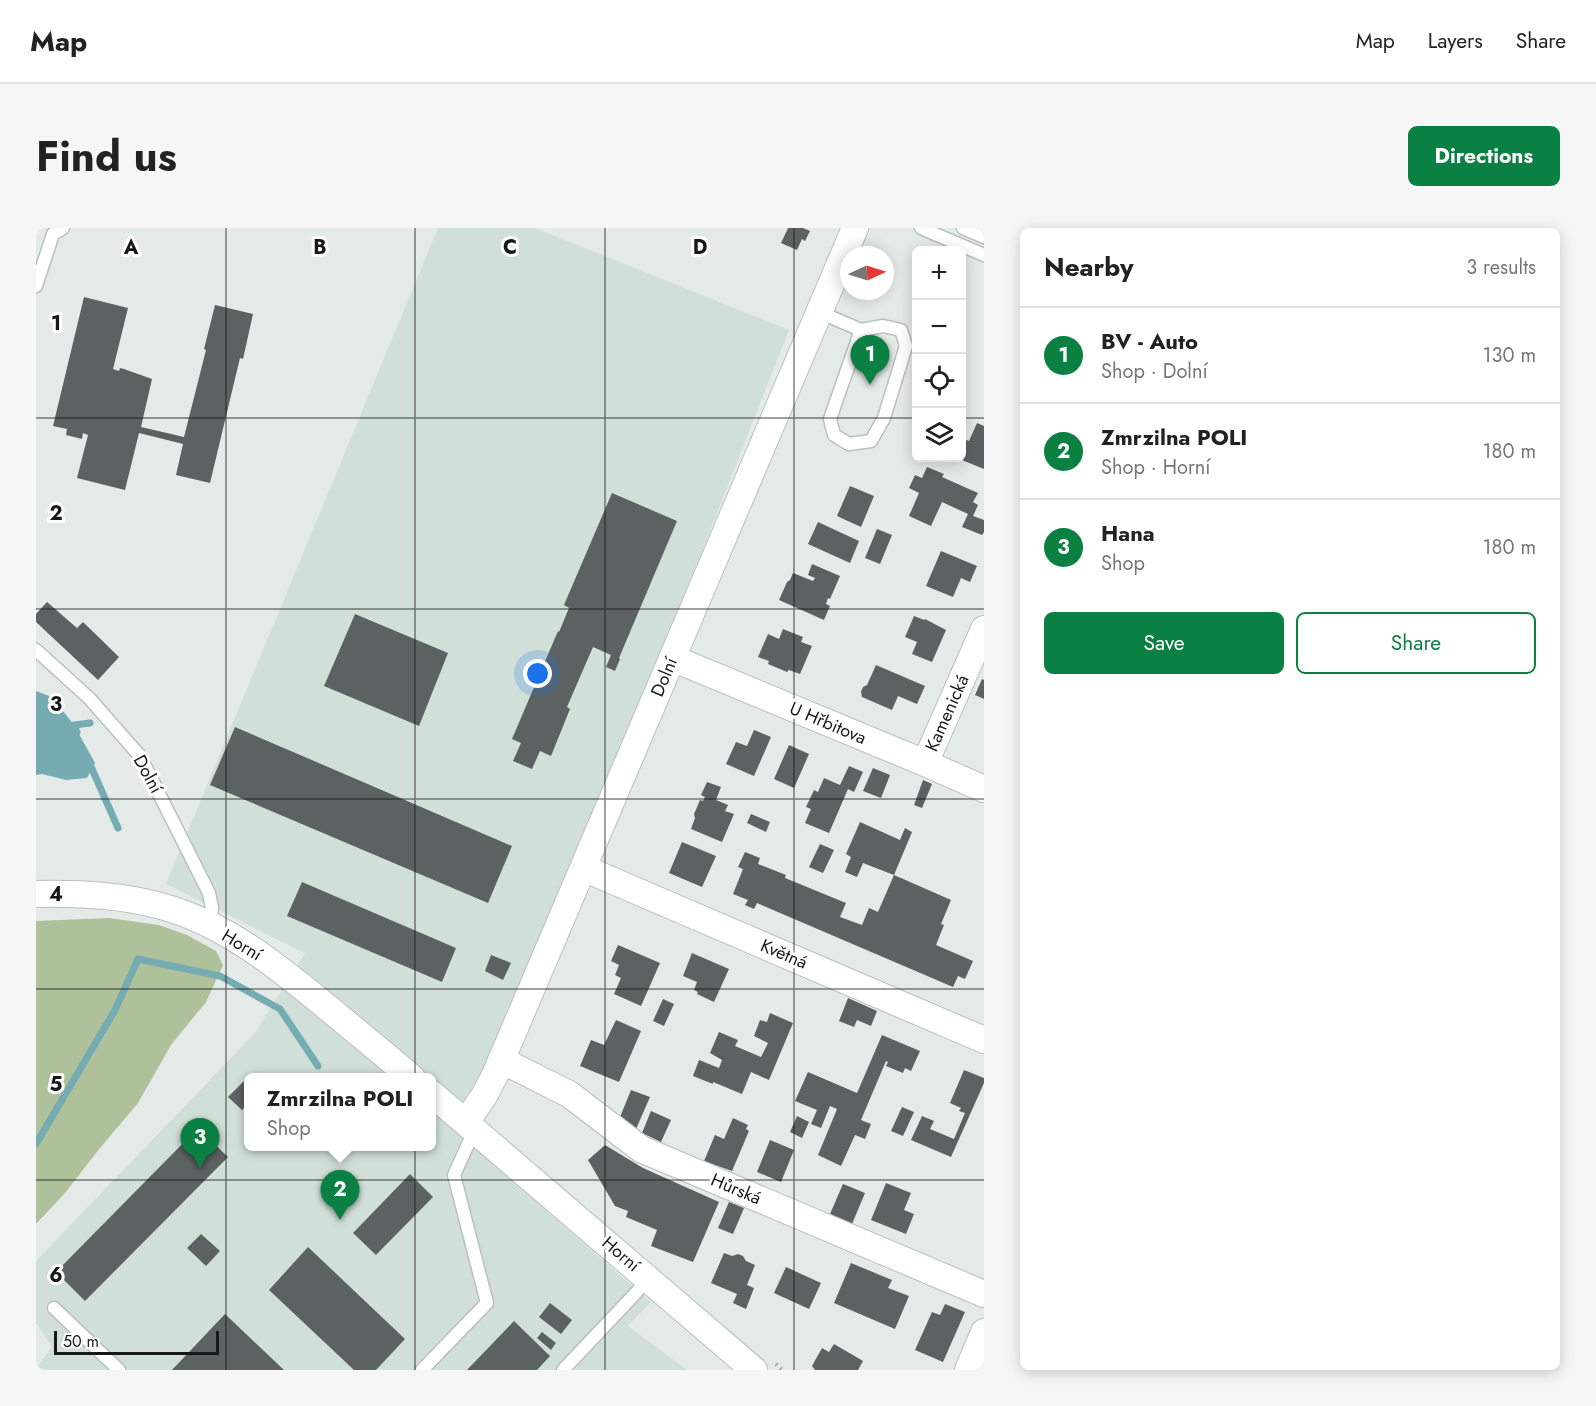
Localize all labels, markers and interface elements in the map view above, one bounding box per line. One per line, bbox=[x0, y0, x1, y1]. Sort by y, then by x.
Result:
text: Map bbox=[30, 21, 87, 62]
text: Map bbox=[1356, 26, 1395, 56]
text: Layers bbox=[1428, 26, 1483, 56]
text: Share bbox=[1516, 26, 1566, 56]
text: Find us bbox=[36, 126, 177, 187]
button: Directions bbox=[1408, 126, 1560, 186]
text: A bbox=[123, 233, 139, 262]
text: B bbox=[313, 233, 327, 262]
text: C bbox=[503, 233, 517, 262]
text: D bbox=[693, 233, 707, 262]
north arrow bbox=[840, 246, 894, 300]
map controls bbox=[912, 246, 966, 462]
button: + bbox=[912, 246, 966, 300]
text: Nearby bbox=[1044, 248, 1133, 286]
text: 3 results bbox=[1466, 253, 1536, 282]
button: − bbox=[912, 300, 966, 354]
text: 1 bbox=[51, 309, 61, 338]
text: BV - Auto bbox=[1101, 325, 1198, 357]
pin: 1 bbox=[850, 336, 890, 385]
text: 1 bbox=[1058, 341, 1069, 370]
text: 130 m bbox=[1482, 341, 1536, 370]
button: locate bbox=[912, 354, 966, 408]
text: Shop · Dolní bbox=[1101, 357, 1208, 386]
button: layers bbox=[912, 408, 966, 462]
text: Zmrzilna POLI bbox=[1101, 421, 1247, 453]
text: 2 bbox=[1057, 437, 1070, 466]
text: 180 m bbox=[1482, 437, 1536, 466]
text: Shop · Horní bbox=[1101, 453, 1211, 482]
text: 2 bbox=[49, 499, 63, 528]
text: Hana bbox=[1101, 517, 1155, 549]
text: 3 bbox=[1057, 533, 1070, 562]
text: 180 m bbox=[1482, 533, 1536, 562]
text: Shop bbox=[1101, 549, 1145, 578]
button: Save bbox=[1044, 612, 1284, 674]
button: Share bbox=[1296, 612, 1536, 674]
street label: Dolní bbox=[644, 652, 684, 701]
your location bbox=[523, 659, 552, 688]
street label: Kamenická bbox=[919, 670, 975, 756]
text: 3 bbox=[50, 690, 62, 719]
street label: U Hřbitova bbox=[786, 695, 870, 751]
street label: Dolní bbox=[127, 750, 170, 799]
text: 4 bbox=[49, 880, 63, 909]
street label: Horní bbox=[217, 923, 268, 968]
street label: Květná bbox=[757, 933, 811, 975]
text: 5 bbox=[50, 1070, 63, 1099]
popup bbox=[244, 1073, 436, 1151]
text: Zmrzilna POLI bbox=[267, 1082, 413, 1114]
text: Shop bbox=[267, 1114, 311, 1143]
pin: 3 bbox=[180, 1118, 220, 1168]
street label: Hůrská bbox=[707, 1167, 765, 1211]
pin: 2 bbox=[320, 1170, 360, 1220]
street label: Horní bbox=[596, 1230, 647, 1279]
text: 6 bbox=[49, 1261, 63, 1290]
scale bar bbox=[54, 1328, 219, 1356]
text: 50 m bbox=[63, 1330, 99, 1353]

